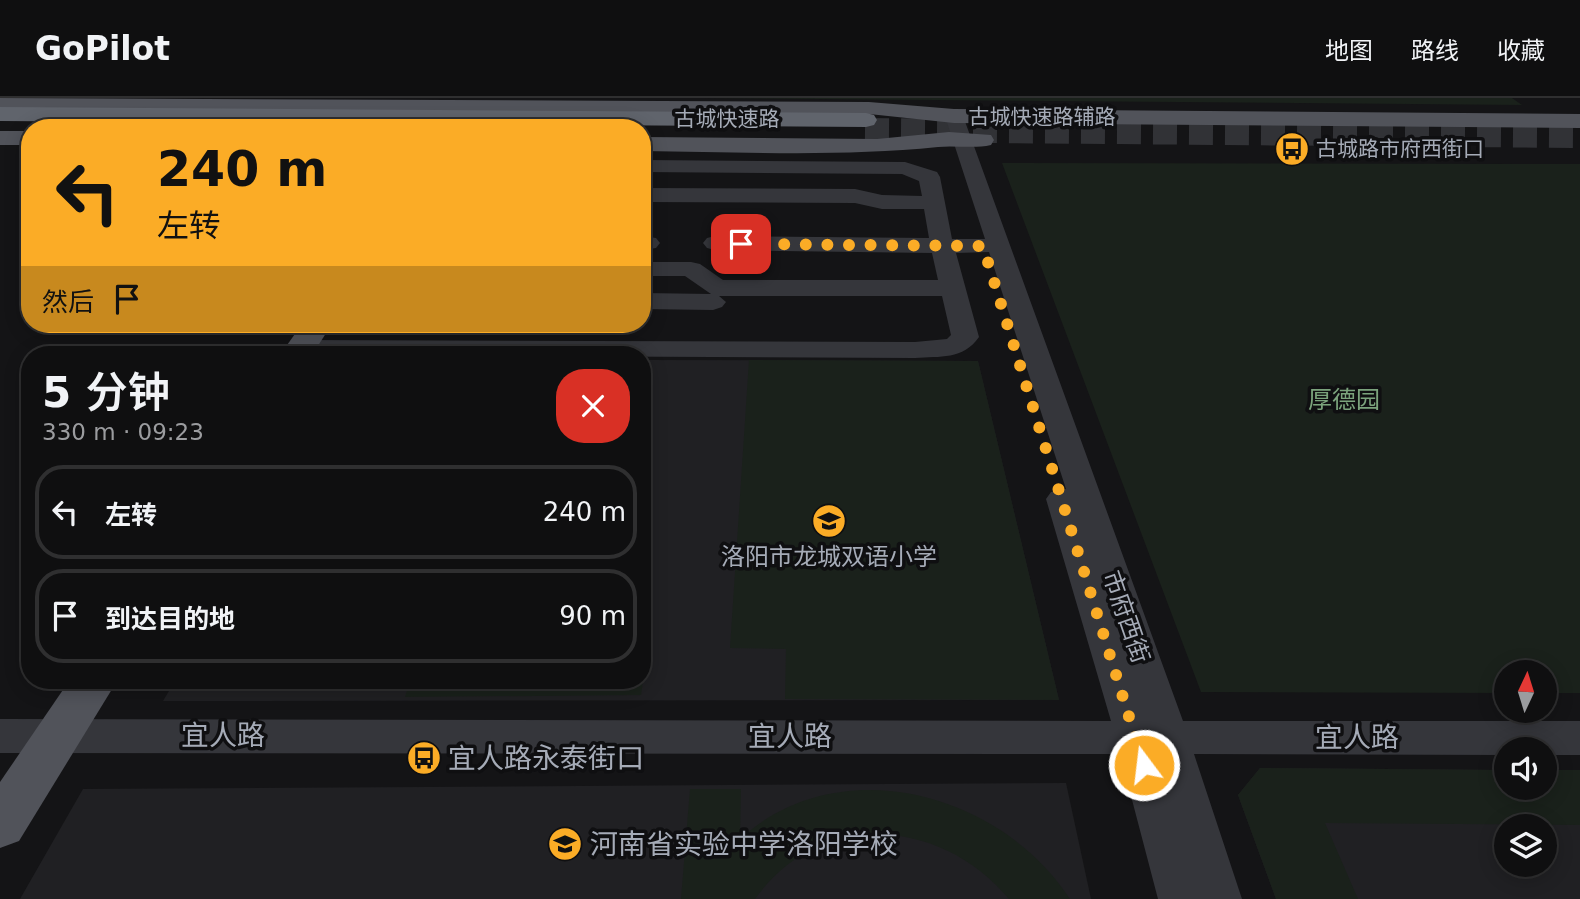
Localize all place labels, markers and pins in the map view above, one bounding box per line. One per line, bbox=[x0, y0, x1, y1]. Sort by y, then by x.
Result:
bus stop icon: 古城路市府西街口 bbox=[1273, 130, 1311, 168]
place label: 古城路市府西街口 bbox=[1316, 137, 1484, 161]
pin bbox=[711, 214, 771, 274]
school or university icon: 洛阳市龙城双语小学 bbox=[810, 502, 848, 540]
place label: 洛阳市龙城双语小学 bbox=[721, 543, 937, 571]
bus stop icon: 宜人路永泰街口 bbox=[405, 739, 443, 777]
place label: 宜人路永泰街口 bbox=[448, 742, 644, 775]
school or university icon: 河南省实验中学洛阳学校 bbox=[546, 825, 584, 863]
place label: 河南省实验中学洛阳学校 bbox=[590, 828, 898, 861]

